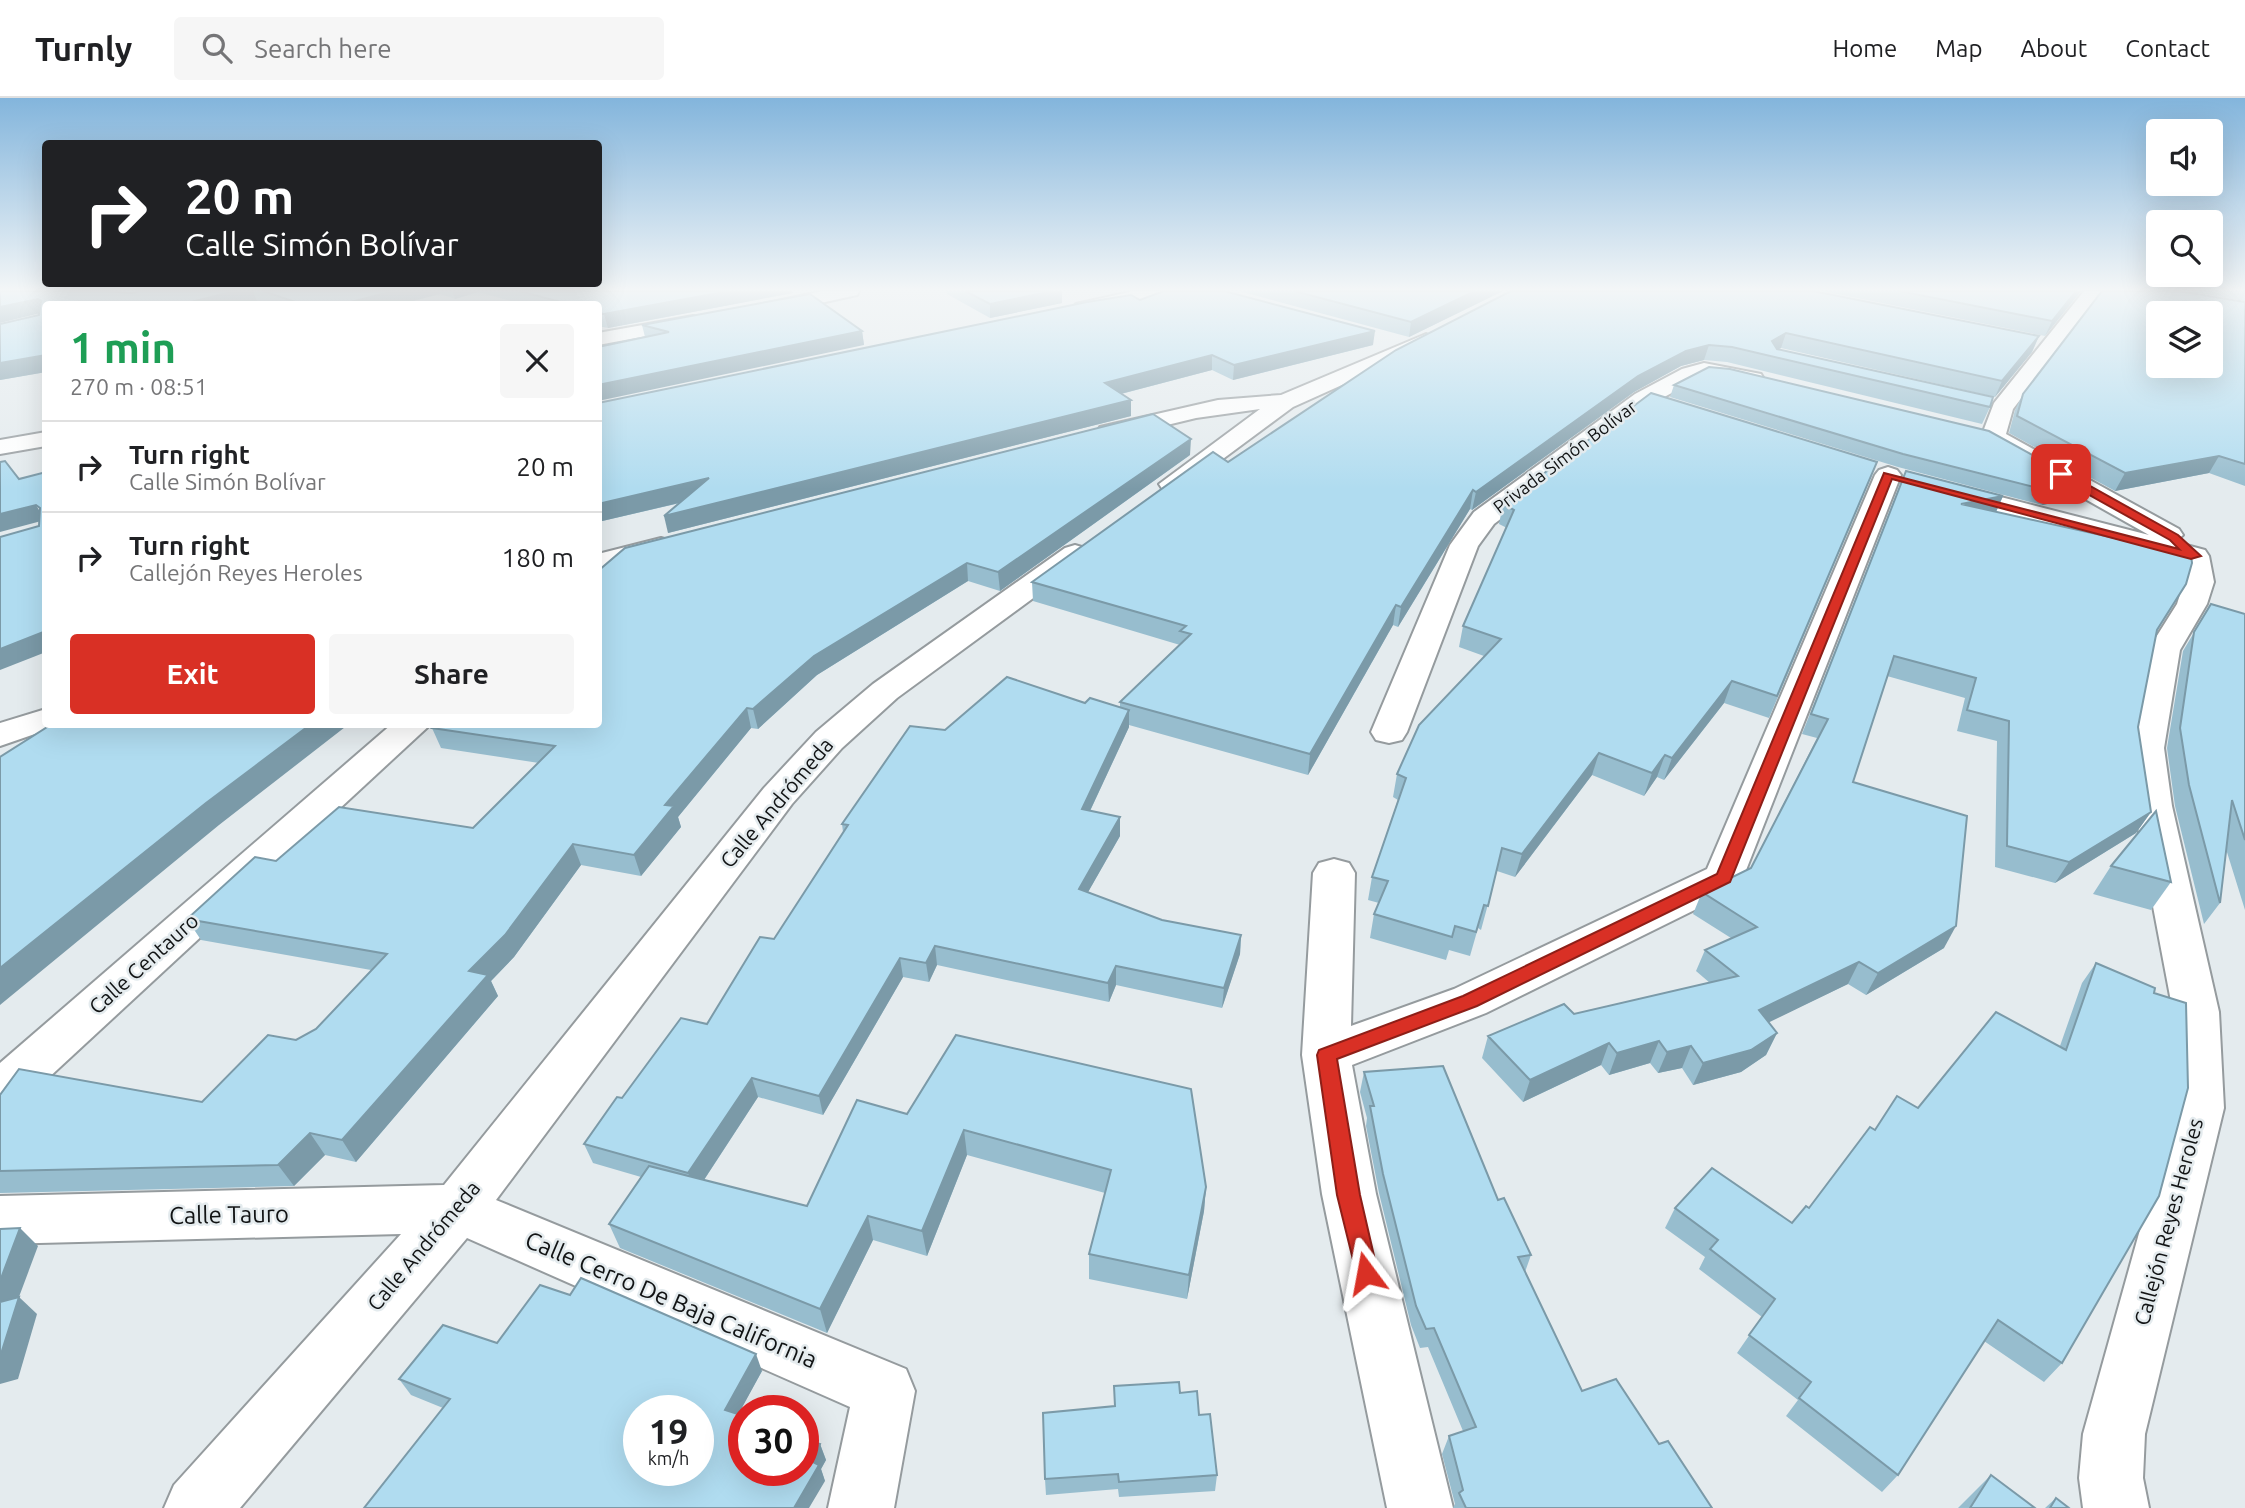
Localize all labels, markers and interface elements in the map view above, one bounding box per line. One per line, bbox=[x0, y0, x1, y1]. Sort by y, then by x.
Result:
search box bbox=[174, 17, 664, 80]
icon: search bbox=[198, 29, 236, 67]
text: Turnly bbox=[35, 30, 132, 67]
text: Search here bbox=[254, 34, 392, 63]
text: Home bbox=[1832, 35, 1897, 62]
text: Map bbox=[1935, 35, 1982, 62]
text: About bbox=[2020, 35, 2087, 62]
text: Contact bbox=[2125, 35, 2210, 62]
map controls bbox=[2146, 119, 2223, 378]
button: sound bbox=[2146, 119, 2223, 196]
icon: right bbox=[70, 168, 161, 259]
text: 20 m bbox=[185, 168, 294, 223]
button: search bbox=[2146, 210, 2223, 287]
text: Calle Simón Bolívar bbox=[185, 226, 459, 262]
button: layers bbox=[2146, 301, 2223, 378]
text: 1 min bbox=[70, 324, 176, 371]
button: close bbox=[500, 324, 574, 398]
text: 270 m · 08:51 bbox=[70, 374, 208, 399]
street label: Privada Simón Bolívar bbox=[1489, 396, 1640, 517]
text: Turn right bbox=[129, 440, 250, 469]
pin bbox=[2031, 444, 2091, 504]
icon: right bbox=[70, 448, 108, 486]
text: 20 m bbox=[516, 452, 574, 481]
icon: arrive bbox=[2042, 455, 2080, 493]
text: Calle Simón Bolívar bbox=[129, 469, 326, 494]
text: Turn right bbox=[129, 531, 250, 560]
icon: right bbox=[70, 539, 108, 577]
text: 180 m bbox=[502, 543, 574, 572]
text: Callejón Reyes Heroles bbox=[129, 560, 363, 585]
button: Exit bbox=[70, 634, 315, 714]
button: Share bbox=[329, 634, 574, 714]
street label: Calle Andrómeda bbox=[715, 733, 838, 872]
street label: Calle Centauro bbox=[84, 908, 203, 1019]
street label: Callejón Reyes Heroles bbox=[2129, 1116, 2207, 1328]
street label: Calle Andrómeda bbox=[362, 1176, 485, 1315]
street label: Calle Tauro bbox=[169, 1200, 289, 1229]
street label: Calle Cerro De Baja California bbox=[521, 1226, 821, 1373]
position arrow bbox=[1329, 1236, 1403, 1310]
speed limit sign: 30 bbox=[728, 1395, 819, 1486]
text: 19 bbox=[649, 1411, 688, 1451]
text: km/h bbox=[648, 1448, 689, 1468]

